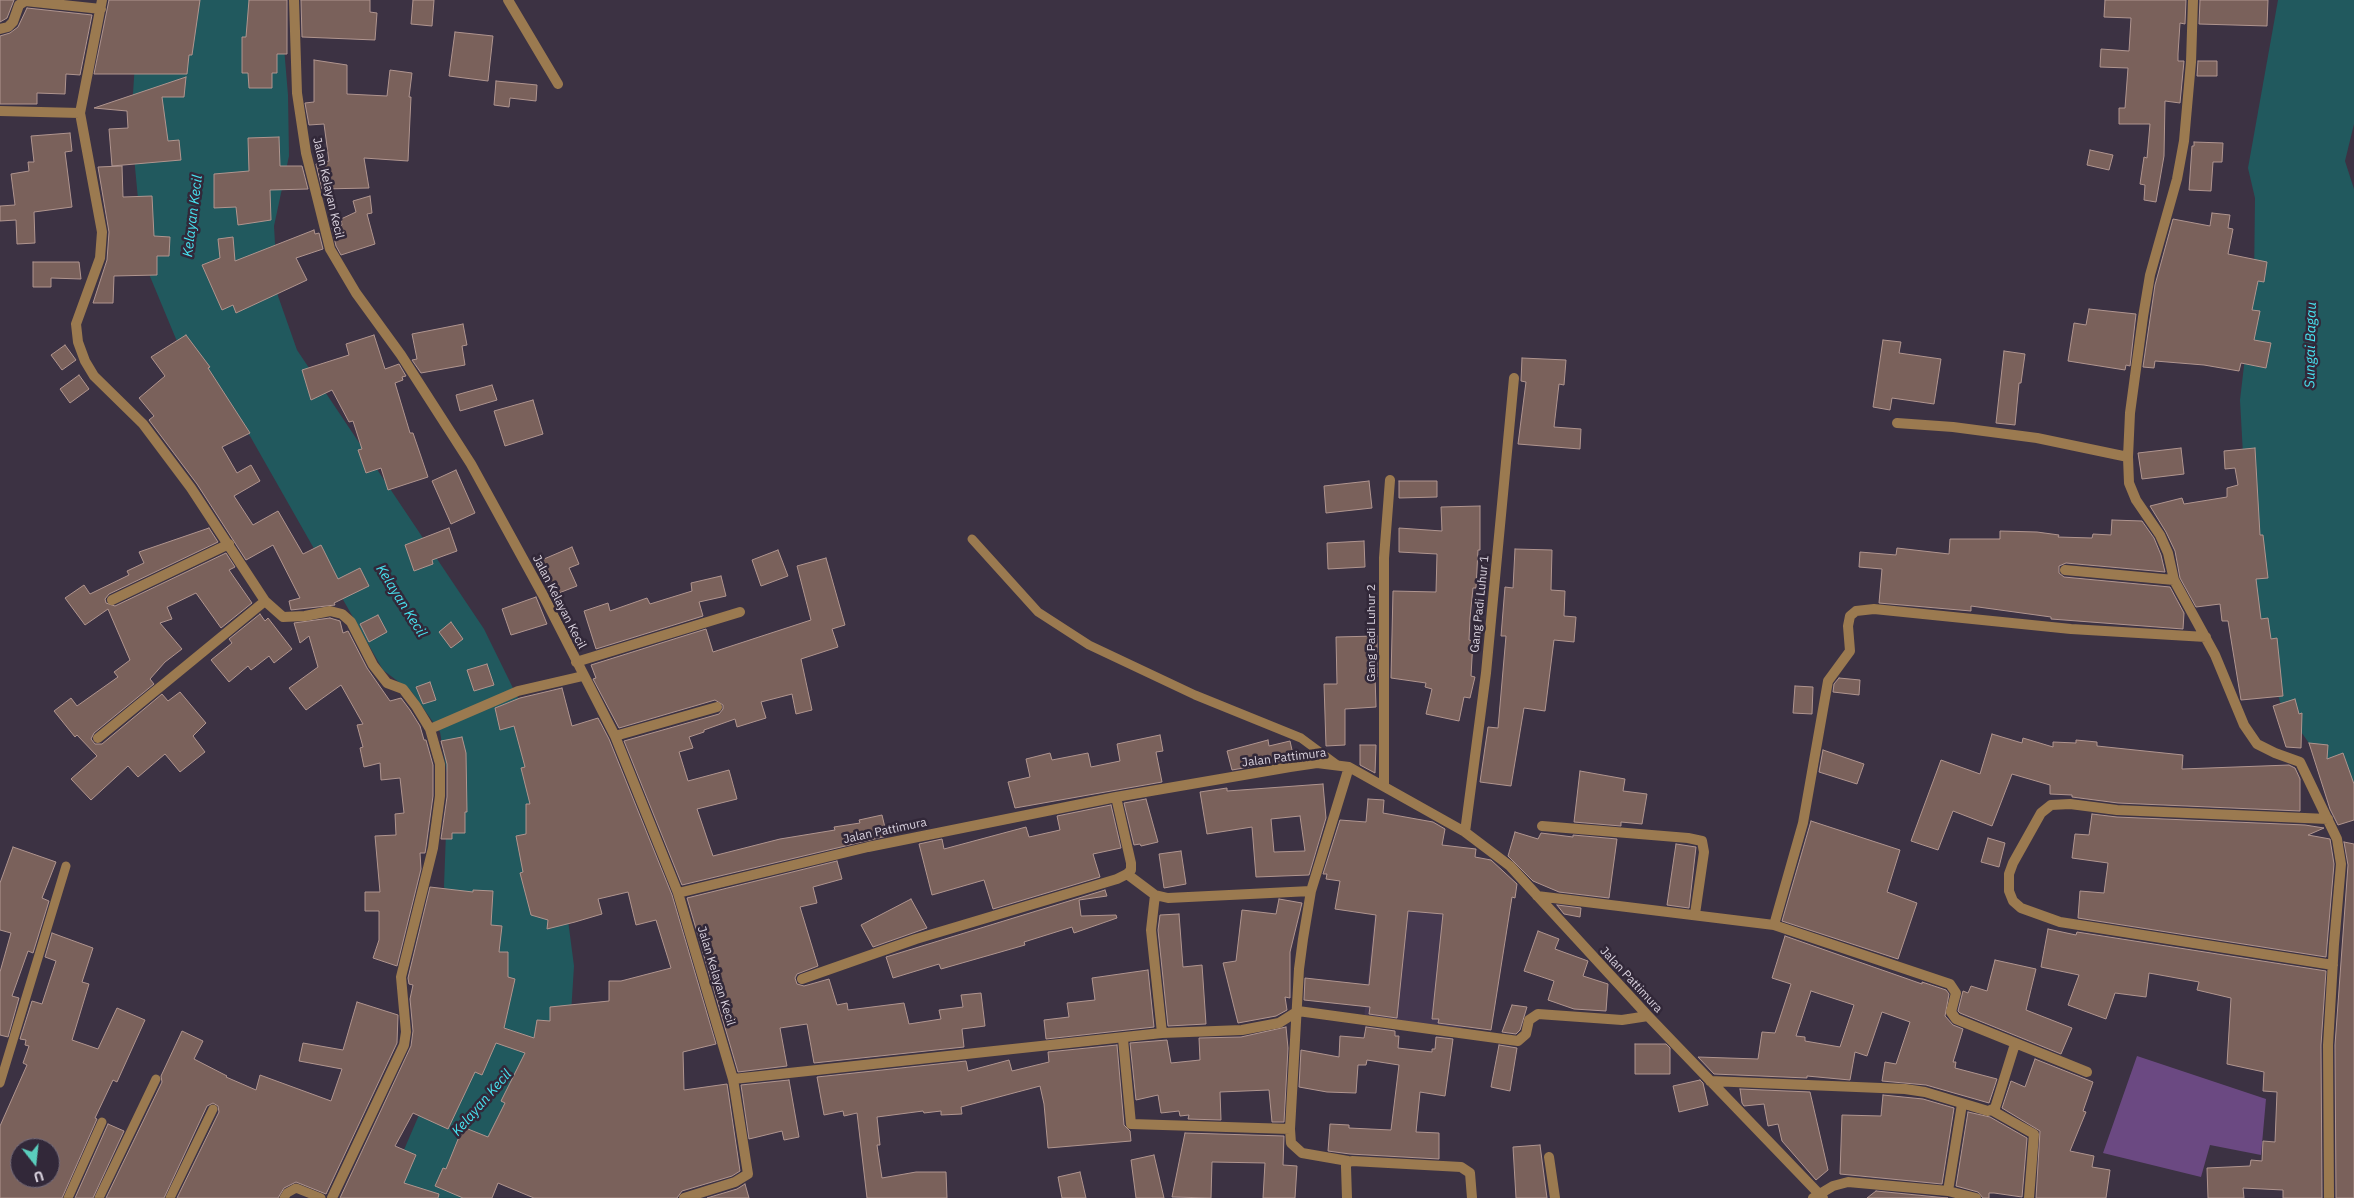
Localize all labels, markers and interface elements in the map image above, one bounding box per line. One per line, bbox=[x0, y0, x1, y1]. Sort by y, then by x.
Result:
street label: Jalan Kelayan Kecil bbox=[309, 136, 347, 240]
water label: Kelayan Kecil bbox=[180, 174, 206, 258]
water label: Sungai Bagau bbox=[2302, 302, 2320, 388]
street label: Jalan Kelayan Kecil bbox=[529, 553, 589, 651]
street label: Gang Padi Luhur 1 bbox=[1468, 555, 1492, 653]
water label: Kelayan Kecil bbox=[372, 562, 430, 640]
street label: Gang Padi Luhur 2 bbox=[1365, 584, 1379, 682]
street label: Jalan Pattimura bbox=[1241, 746, 1327, 770]
street label: Jalan Pattimura bbox=[842, 815, 928, 847]
street label: Jalan Kelayan Kecil bbox=[694, 924, 738, 1028]
street label: Jalan Pattimura bbox=[1597, 944, 1665, 1016]
water label: Kelayan Kecil bbox=[449, 1066, 515, 1140]
north arrow bbox=[10, 1138, 60, 1188]
text: U bbox=[32, 1166, 46, 1186]

